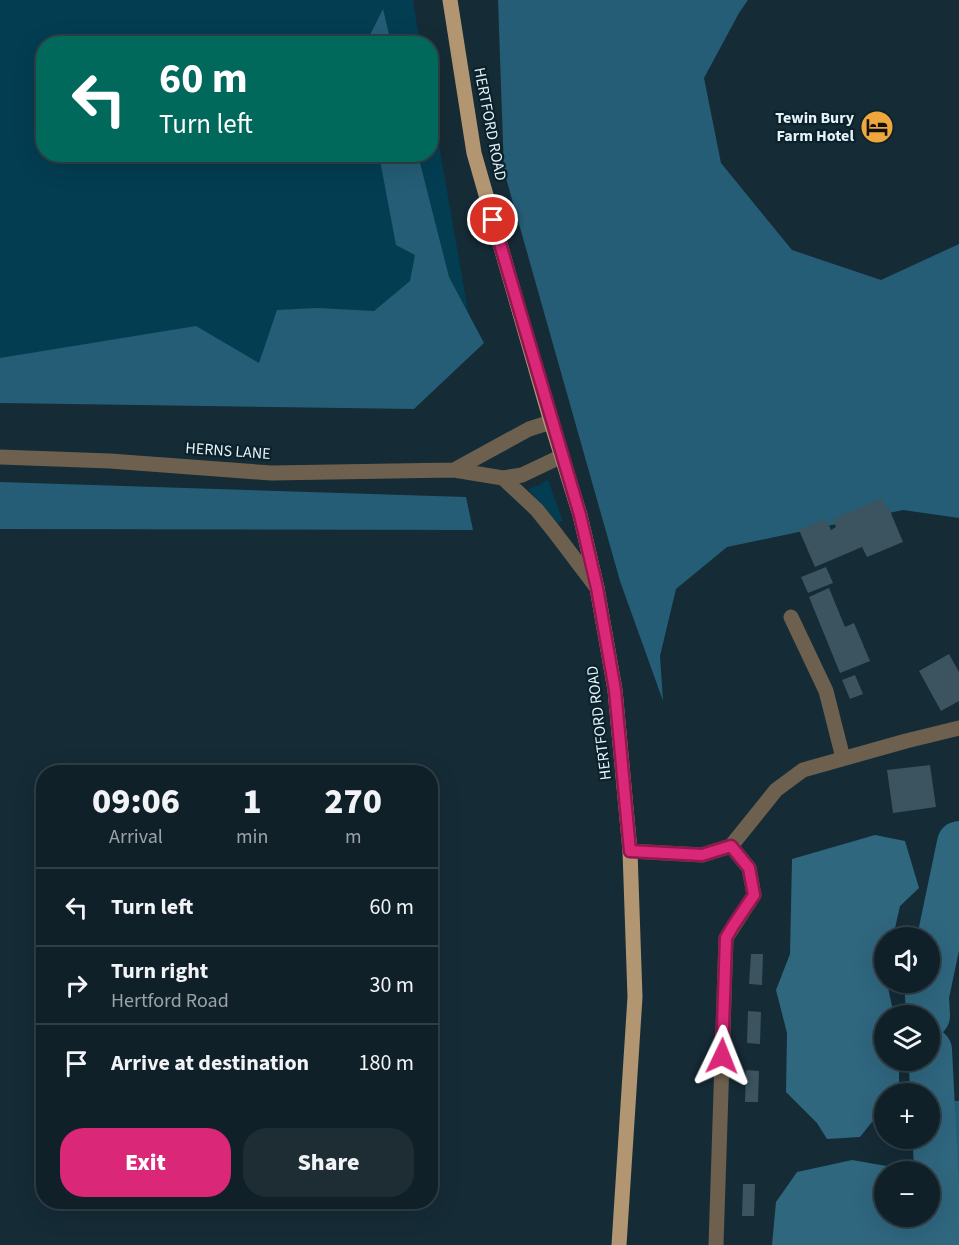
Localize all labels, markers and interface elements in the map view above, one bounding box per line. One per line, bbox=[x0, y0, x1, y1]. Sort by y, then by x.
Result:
text: 60 m bbox=[159, 49, 248, 109]
icon: left bbox=[60, 60, 138, 138]
street label: HERTFORD ROAD bbox=[468, 65, 512, 183]
text: Turn left bbox=[159, 105, 253, 144]
place label: Tewin Bury Farm Hotel bbox=[775, 107, 855, 147]
hotel icon: Tewin Bury Farm Hotel bbox=[859, 109, 895, 145]
pin bbox=[467, 194, 518, 245]
icon: arrive bbox=[476, 203, 509, 236]
street label: HERNS LANE bbox=[185, 437, 271, 465]
street label: HERTFORD ROAD bbox=[581, 664, 617, 781]
text: 09:06 bbox=[92, 776, 180, 827]
text: 1 bbox=[243, 776, 262, 827]
text: 270 bbox=[324, 776, 382, 827]
text: Arrival bbox=[109, 823, 163, 851]
text: min bbox=[236, 823, 268, 851]
text: m bbox=[345, 823, 361, 851]
icon: left bbox=[60, 891, 93, 924]
text: Turn left bbox=[111, 891, 193, 923]
text: 60 m bbox=[369, 891, 414, 923]
map controls bbox=[874, 927, 940, 1227]
button: sound bbox=[874, 927, 940, 993]
text: Turn right bbox=[111, 955, 208, 987]
icon: right bbox=[60, 969, 93, 1002]
text: 30 m bbox=[369, 969, 414, 1001]
text: Hertford Road bbox=[111, 987, 229, 1015]
button: layers bbox=[874, 1005, 940, 1071]
position arrow bbox=[690, 1024, 754, 1088]
icon: arrive bbox=[60, 1047, 93, 1080]
text: Arrive at destination bbox=[111, 1047, 309, 1079]
text: 180 m bbox=[359, 1047, 414, 1079]
button: + bbox=[874, 1083, 940, 1149]
button: Exit bbox=[60, 1128, 231, 1197]
button: Share bbox=[243, 1128, 414, 1197]
button: − bbox=[874, 1161, 940, 1227]

